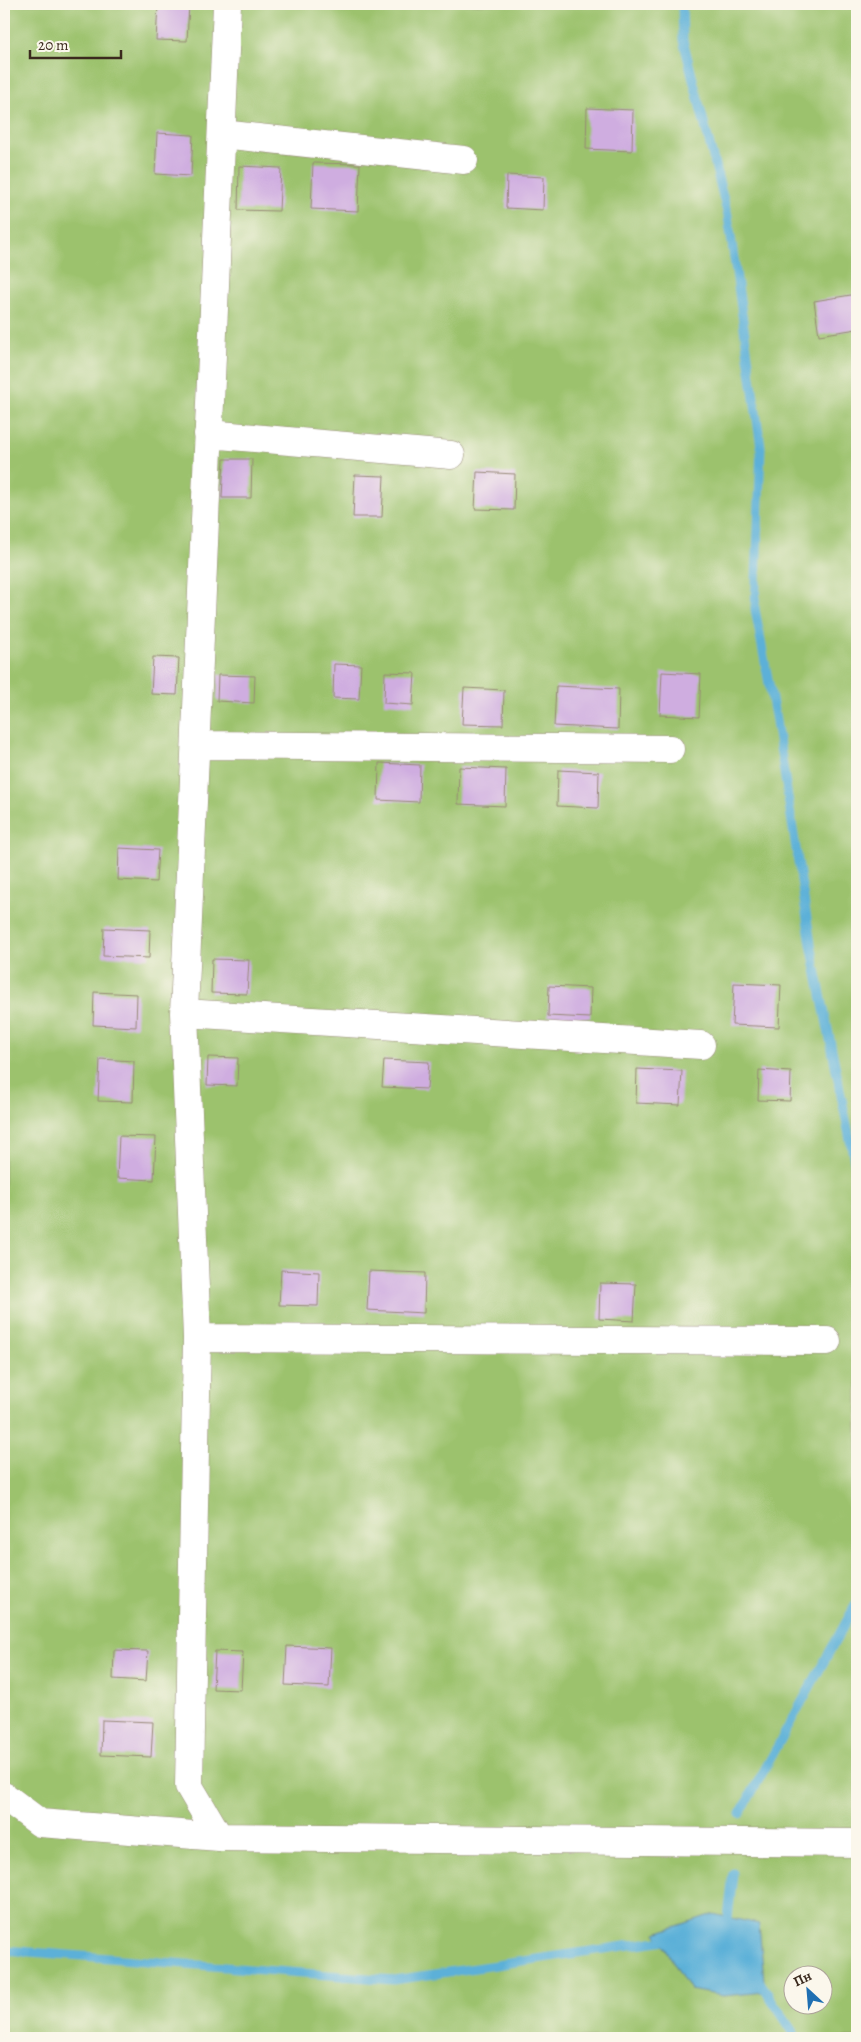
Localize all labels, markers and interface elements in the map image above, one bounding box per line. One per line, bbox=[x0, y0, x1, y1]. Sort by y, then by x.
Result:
scale bar bbox=[30, 28, 121, 60]
text: 20 m bbox=[38, 35, 69, 55]
north arrow bbox=[784, 1964, 834, 2014]
text: Пн bbox=[790, 1966, 815, 1991]

